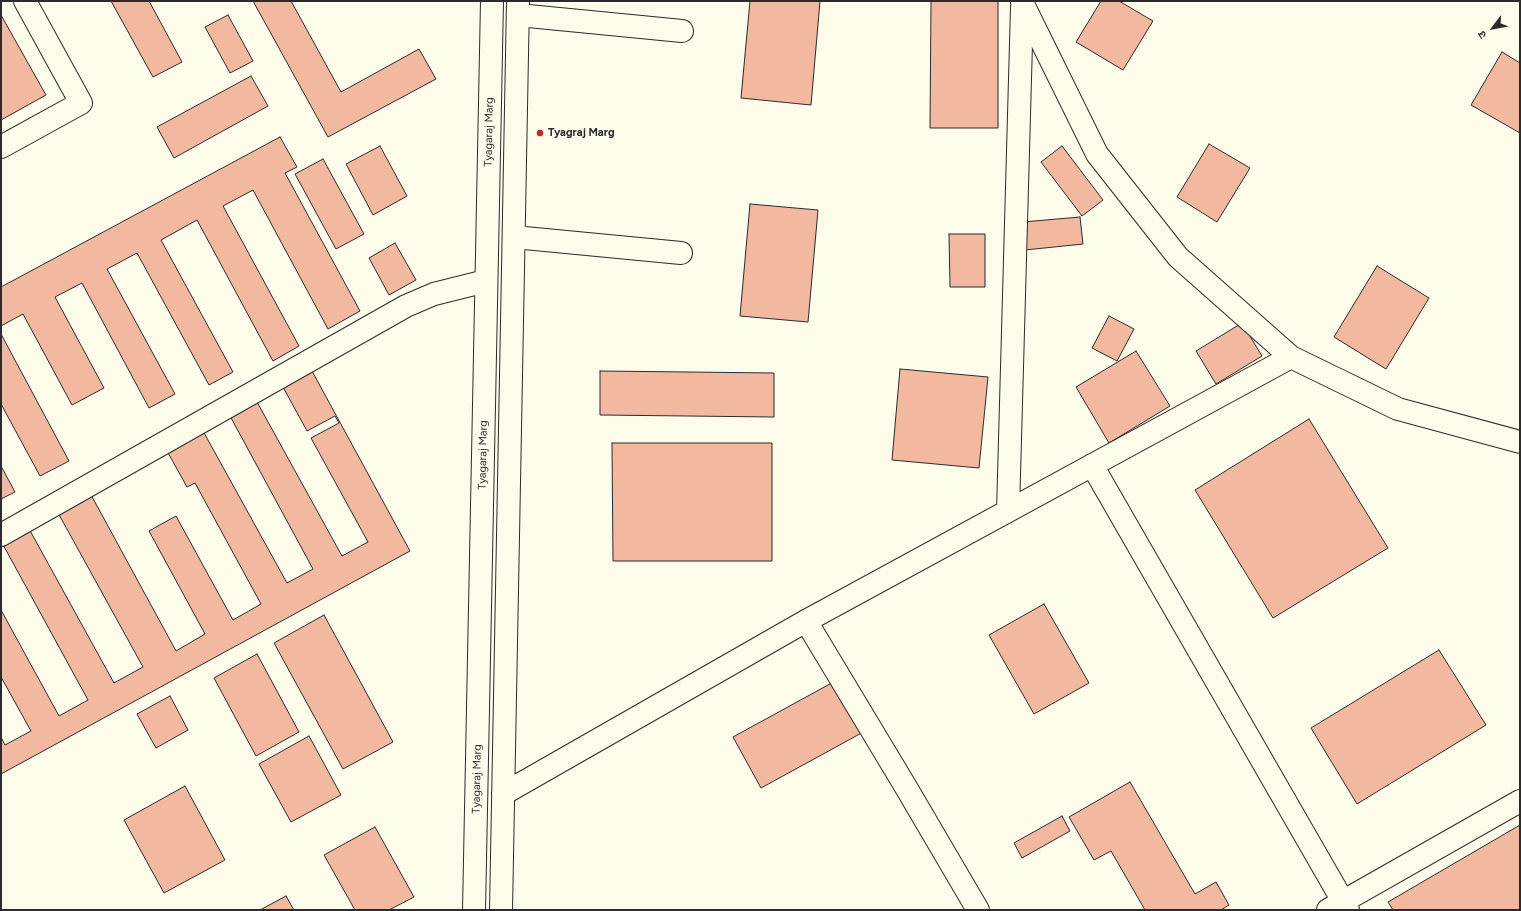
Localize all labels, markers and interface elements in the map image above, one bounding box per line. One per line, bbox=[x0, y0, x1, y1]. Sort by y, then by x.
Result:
north arrow bbox=[1473, 8, 1513, 48]
text: उ bbox=[1475, 28, 1490, 41]
street label: Tyagaraj Marg bbox=[482, 97, 496, 167]
place label: Tyagraj Marg bbox=[548, 126, 615, 140]
marker: Tyagraj Marg bbox=[535, 128, 545, 138]
street label: Tyagaraj Marg bbox=[476, 420, 490, 490]
street label: Tyagaraj Marg bbox=[470, 744, 484, 814]

